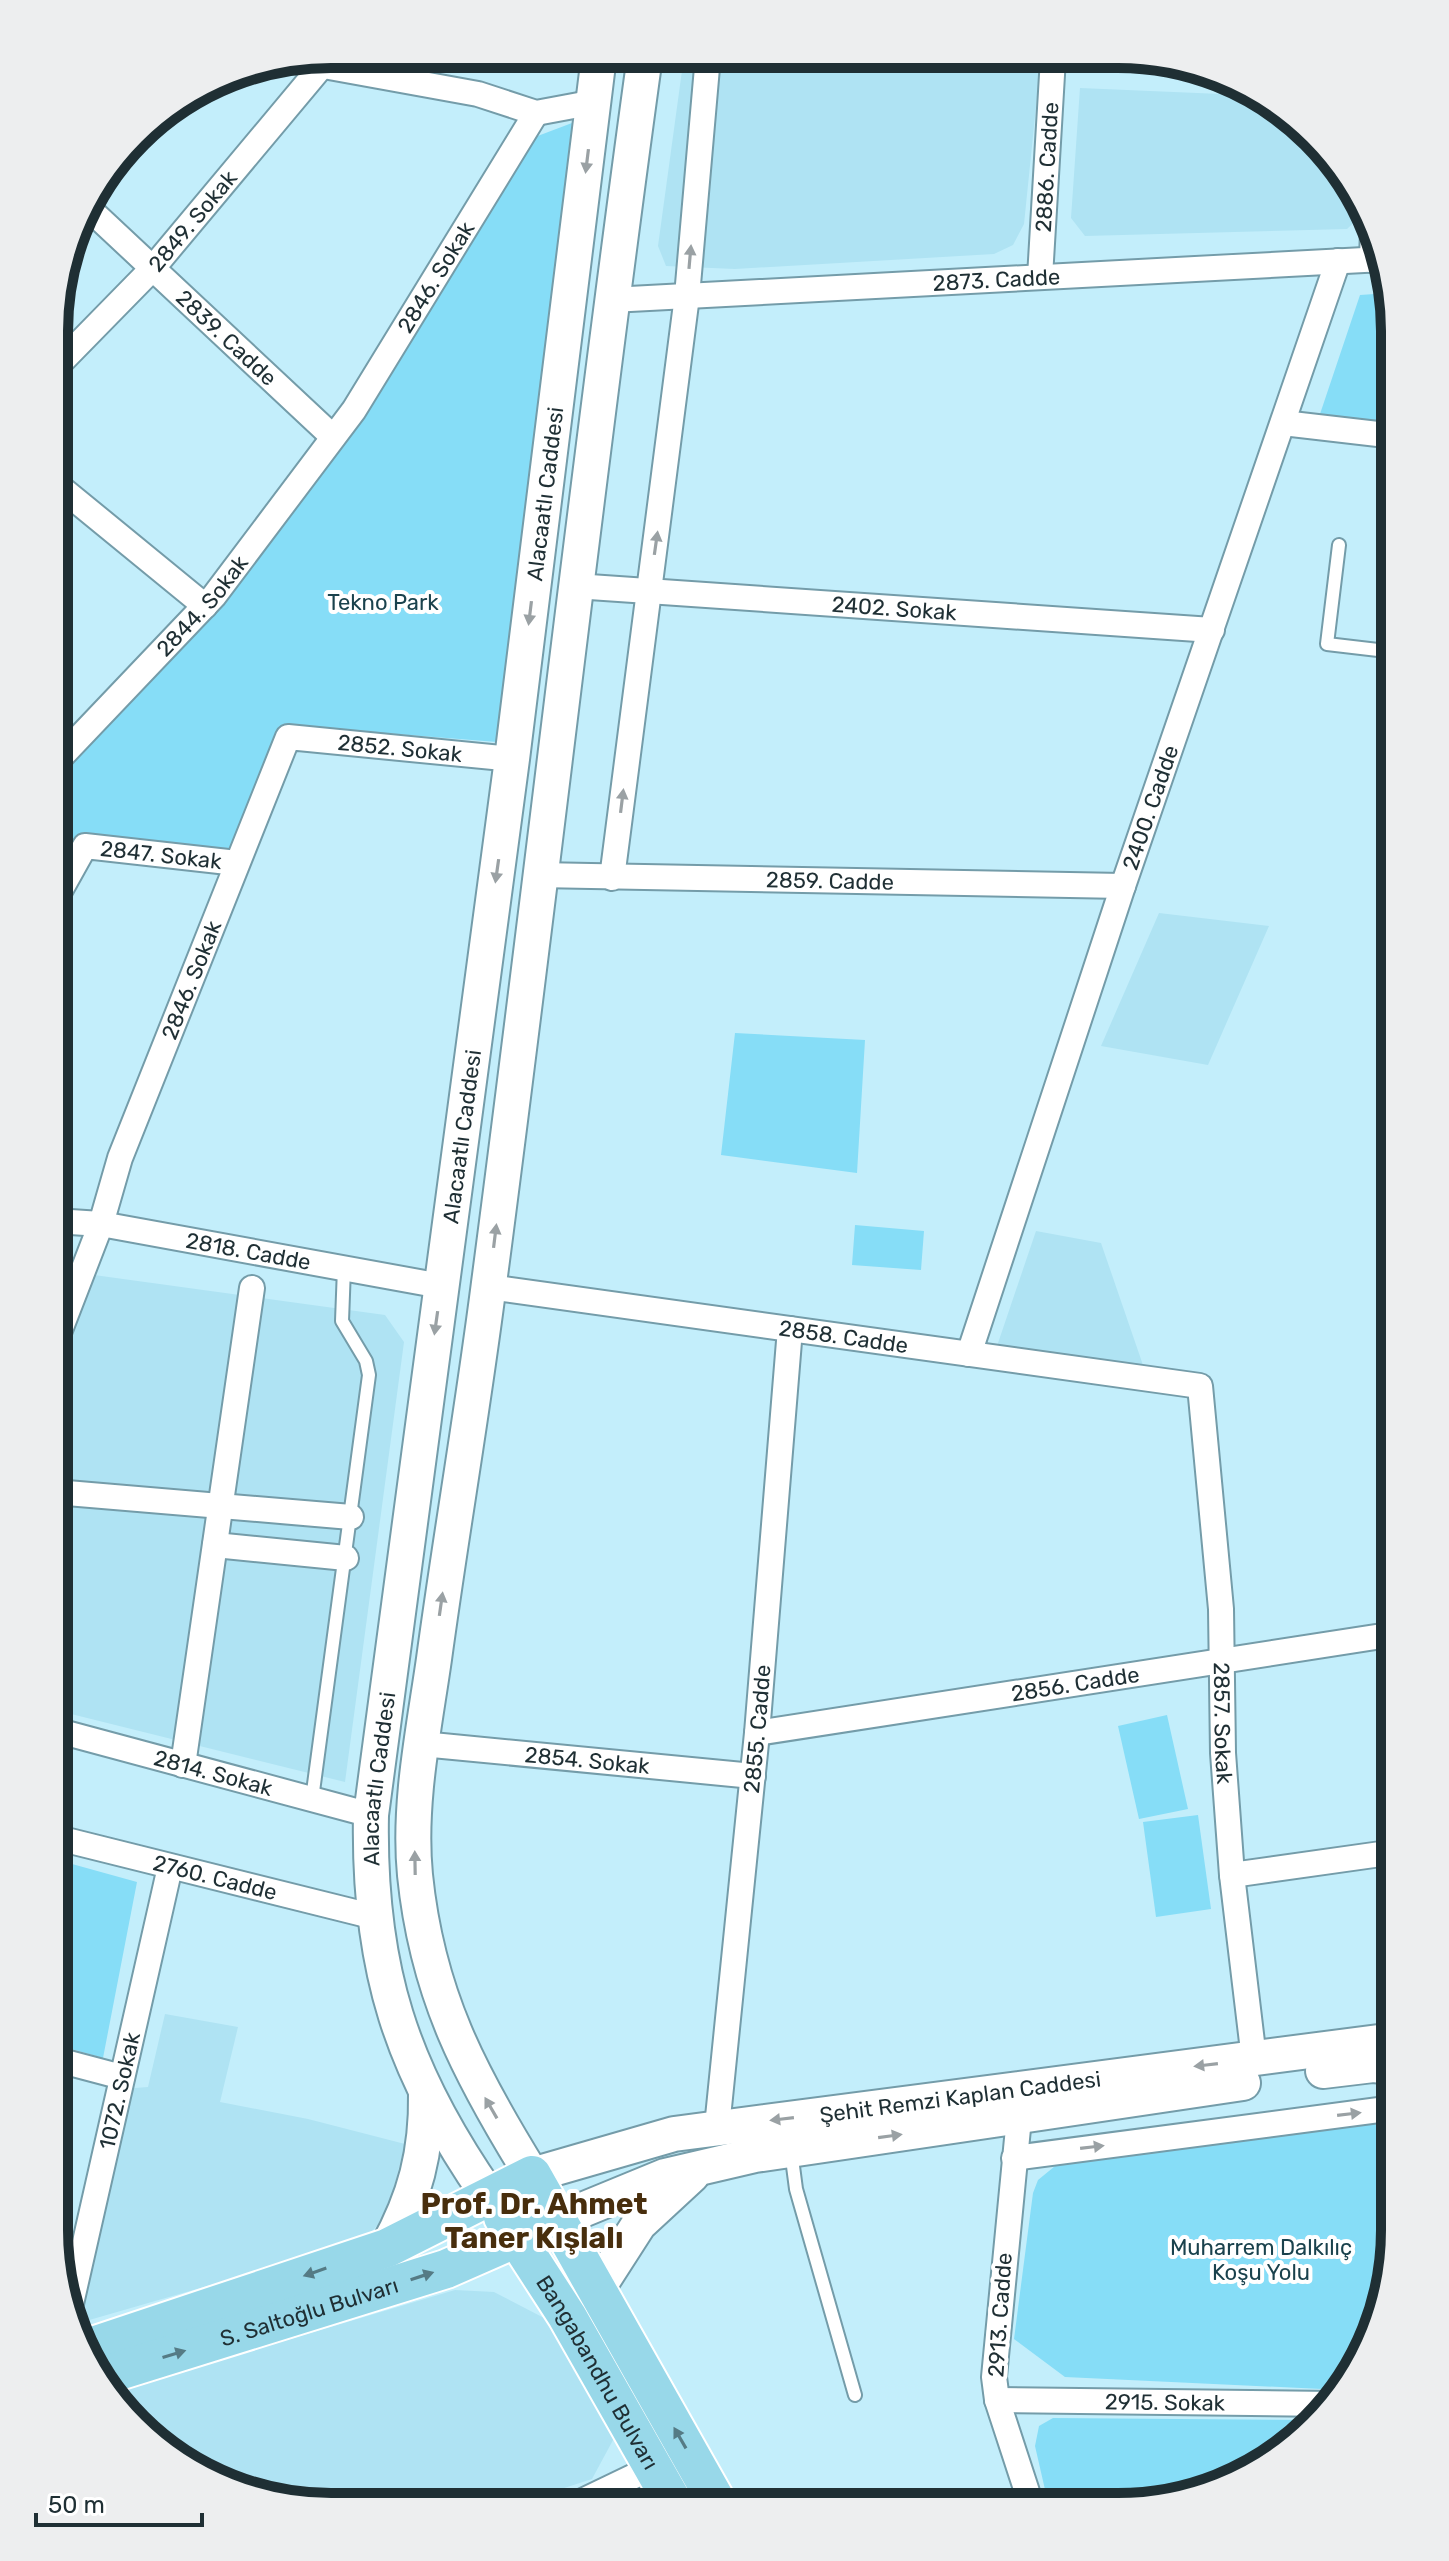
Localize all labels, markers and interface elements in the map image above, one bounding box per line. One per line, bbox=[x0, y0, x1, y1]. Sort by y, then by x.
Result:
street label: 2886. Cadde bbox=[1029, 101, 1064, 233]
one-way arrow bbox=[580, 149, 593, 174]
street label: 2849. Sokak bbox=[142, 164, 243, 277]
street label: 2846. Sokak bbox=[391, 216, 480, 338]
one-way arrow bbox=[684, 244, 697, 269]
street label: 2873. Cadde bbox=[932, 263, 1061, 296]
street label: 2839. Cadde bbox=[171, 284, 283, 391]
street label: Alacaatlı Caddesi bbox=[521, 405, 569, 582]
one-way arrow bbox=[650, 530, 663, 555]
street label: 2844. Sokak bbox=[150, 549, 254, 662]
park label: Tekno Park bbox=[327, 589, 439, 616]
street label: 2402. Sokak bbox=[831, 590, 958, 626]
one-way arrow bbox=[523, 601, 536, 626]
street label: 2852. Sokak bbox=[336, 728, 464, 768]
street label: 2400. Cadde bbox=[1116, 741, 1184, 873]
one-way arrow bbox=[616, 788, 629, 813]
street label: 2847. Sokak bbox=[99, 834, 224, 875]
one-way arrow bbox=[490, 859, 503, 884]
street label: 2859. Cadde bbox=[766, 866, 894, 895]
street label: 2846. Sokak bbox=[155, 916, 227, 1043]
street label: Alacaatlı Caddesi bbox=[437, 1048, 487, 1225]
one-way arrow bbox=[489, 1223, 502, 1248]
street label: 2818. Cadde bbox=[184, 1226, 313, 1276]
one-way arrow bbox=[430, 1311, 443, 1336]
street label: 2858. Cadde bbox=[777, 1314, 910, 1359]
one-way arrow bbox=[435, 1591, 448, 1616]
street label: 2856. Cadde bbox=[1009, 1660, 1141, 1707]
street label: 2857. Sokak bbox=[1208, 1662, 1239, 1786]
street label: 2855. Cadde bbox=[737, 1664, 776, 1795]
street label: Alacaatlı Caddesi bbox=[357, 1690, 401, 1867]
street label: 2854. Sokak bbox=[524, 1741, 652, 1779]
street label: 2814. Sokak bbox=[151, 1744, 276, 1802]
street label: 2760. Cadde bbox=[150, 1849, 280, 1906]
one-way arrow bbox=[409, 1850, 422, 1875]
street label: 1072. Sokak bbox=[93, 2029, 146, 2152]
one-way arrow bbox=[1193, 2059, 1218, 2072]
street label: Şehit Remzi Kaplan Caddesi bbox=[818, 2065, 1102, 2128]
one-way arrow bbox=[484, 2097, 498, 2119]
one-way arrow bbox=[1337, 2107, 1362, 2120]
one-way arrow bbox=[769, 2113, 794, 2126]
one-way arrow bbox=[878, 2129, 903, 2142]
one-way arrow bbox=[1080, 2141, 1105, 2154]
district label: Prof. Dr. Ahmet Taner Kışlalı bbox=[421, 2186, 647, 2256]
park label: Muharrem Dalkılıç Koşu Yolu bbox=[1170, 2234, 1352, 2286]
street label: 2913. Cadde bbox=[982, 2252, 1018, 2378]
one-way arrow bbox=[303, 2266, 327, 2278]
one-way arrow bbox=[410, 2270, 434, 2282]
street label: Bangabandhu Bulvarı bbox=[531, 2270, 665, 2474]
street label: S. Saltoğlu Bulvarı bbox=[217, 2271, 401, 2352]
one-way arrow bbox=[162, 2347, 186, 2360]
street label: 2915. Sokak bbox=[1105, 2388, 1226, 2416]
one-way arrow bbox=[673, 2427, 687, 2449]
scale bar bbox=[36, 2477, 202, 2527]
text: 50 m bbox=[48, 2491, 105, 2519]

